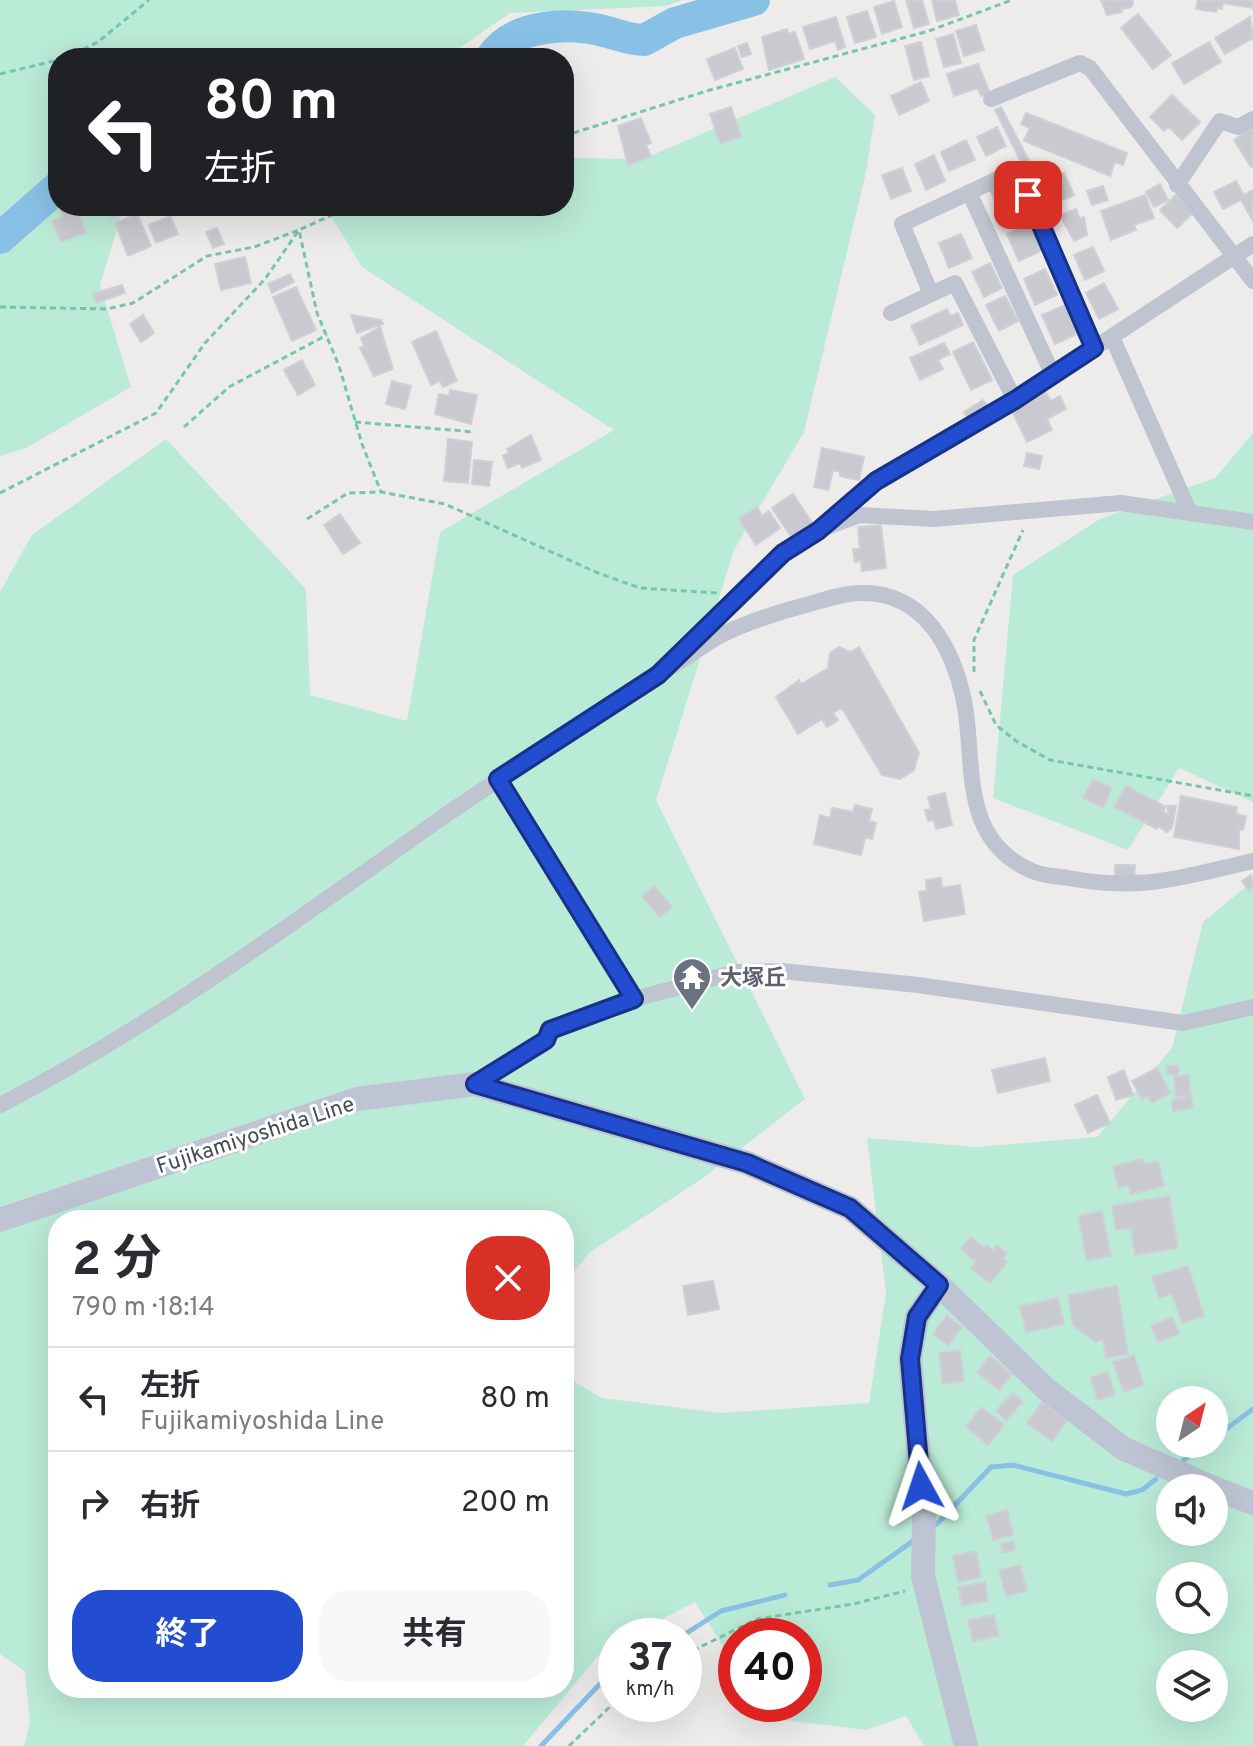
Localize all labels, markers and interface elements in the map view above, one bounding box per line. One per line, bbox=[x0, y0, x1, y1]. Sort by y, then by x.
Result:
text: 80 m bbox=[204, 69, 338, 139]
icon: left bbox=[72, 80, 176, 184]
text: 左折 bbox=[204, 148, 276, 194]
pin bbox=[994, 161, 1062, 229]
icon: arrive bbox=[1006, 173, 1050, 217]
temple icon: 大塚丘 bbox=[671, 956, 713, 1011]
place label: 大塚丘 bbox=[720, 966, 786, 993]
street label: Fujikamiyoshida Line bbox=[153, 1092, 358, 1181]
text: 2 分 bbox=[72, 1232, 161, 1292]
button: close bbox=[466, 1236, 550, 1320]
text: 790 m · 18:14 bbox=[72, 1292, 215, 1325]
text: 左折 bbox=[140, 1369, 200, 1406]
icon: left bbox=[72, 1377, 116, 1421]
text: 80 m bbox=[480, 1381, 550, 1418]
north arrow bbox=[1156, 1386, 1228, 1458]
map controls bbox=[1156, 1386, 1228, 1722]
text: Fujikamiyoshida Line bbox=[140, 1406, 384, 1439]
position arrow bbox=[879, 1444, 963, 1528]
button: sound bbox=[1156, 1474, 1228, 1546]
icon: right bbox=[72, 1481, 116, 1525]
text: 200 m bbox=[461, 1485, 550, 1522]
text: 右折 bbox=[140, 1489, 200, 1526]
button: search bbox=[1156, 1562, 1228, 1634]
button: 終了 bbox=[72, 1590, 303, 1682]
button: 共有 bbox=[319, 1590, 550, 1682]
speed limit sign: 40 bbox=[718, 1618, 822, 1722]
text: 37 bbox=[628, 1635, 672, 1685]
button: layers bbox=[1156, 1650, 1228, 1722]
text: km/h bbox=[626, 1677, 674, 1703]

